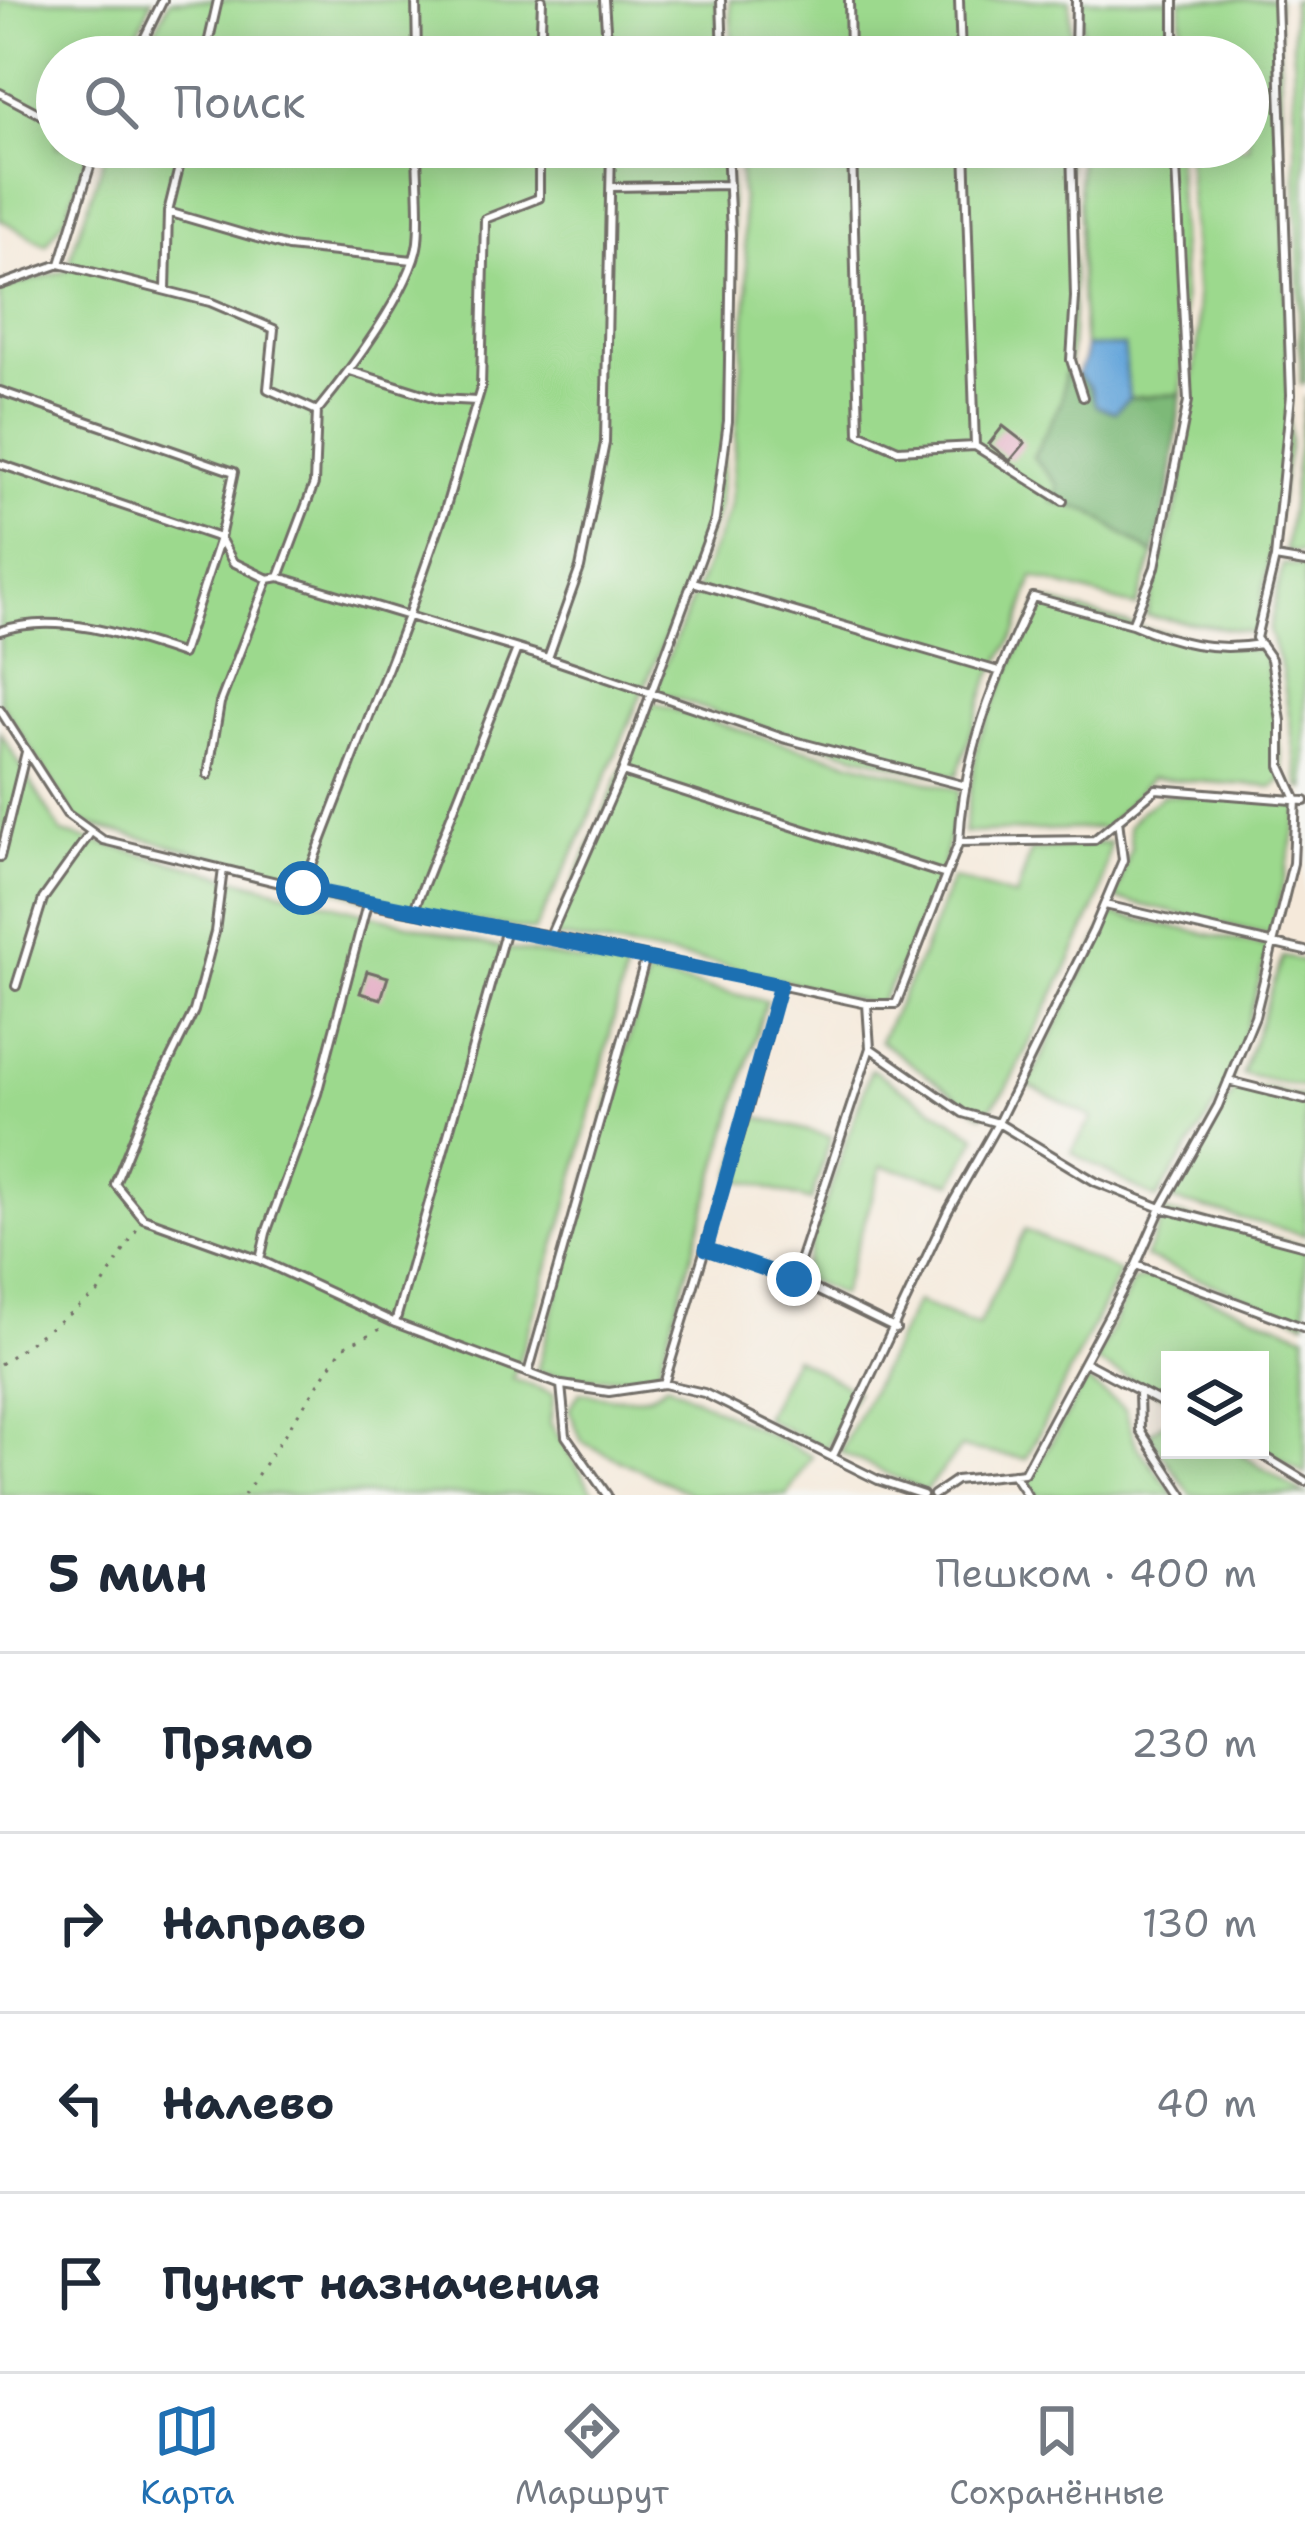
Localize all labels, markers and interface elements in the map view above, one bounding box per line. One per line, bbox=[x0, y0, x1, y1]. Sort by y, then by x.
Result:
search box bbox=[36, 36, 1269, 168]
icon: search bbox=[78, 69, 144, 135]
text: Поиск bbox=[174, 72, 305, 132]
route start bbox=[276, 861, 330, 915]
route end bbox=[767, 1252, 821, 1306]
map controls bbox=[1161, 1351, 1269, 1459]
button: layers bbox=[1161, 1351, 1269, 1459]
text: 5 мин bbox=[48, 1539, 208, 1607]
text: Пешком · 400 m bbox=[936, 1547, 1257, 1599]
icon: ahead bbox=[48, 1710, 114, 1776]
text: Прямо bbox=[162, 1713, 313, 1773]
text: 230 m bbox=[1131, 1717, 1257, 1769]
icon: right bbox=[48, 1890, 114, 1956]
text: Направо bbox=[162, 1893, 366, 1953]
text: 130 m bbox=[1142, 1897, 1257, 1949]
icon: left bbox=[48, 2070, 114, 2136]
text: Налево bbox=[162, 2073, 335, 2133]
text: 40 m bbox=[1156, 2077, 1257, 2129]
icon: arrive bbox=[48, 2250, 114, 2316]
text: Пункт назначения bbox=[162, 2253, 601, 2313]
tab: Карта bbox=[140, 2398, 235, 2515]
tab: Маршрут bbox=[515, 2398, 669, 2515]
tab: Сохранённые bbox=[949, 2398, 1165, 2515]

